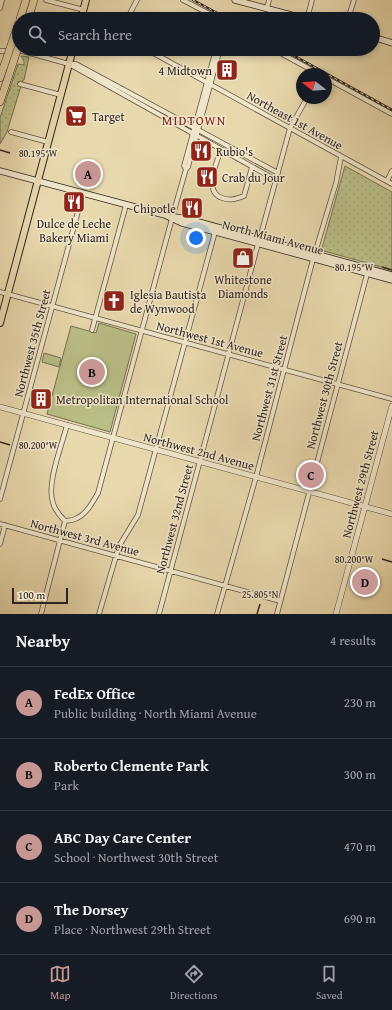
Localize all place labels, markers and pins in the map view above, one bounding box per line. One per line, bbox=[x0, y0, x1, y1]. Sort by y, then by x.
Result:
building icon: 4 Midtown bbox=[214, 57, 240, 83]
place label: 4 Midtown bbox=[159, 62, 212, 79]
supermarket icon: Target bbox=[63, 103, 89, 129]
place label: Target bbox=[92, 108, 125, 125]
restaurant icon: Rubio's bbox=[188, 138, 214, 164]
place label: Rubio's bbox=[216, 143, 253, 160]
pin: A bbox=[75, 159, 101, 189]
restaurant icon: Crab du Jour bbox=[194, 164, 220, 190]
place label: Crab du Jour bbox=[222, 169, 285, 186]
restaurant icon: Dulce de Leche Bakery Miami bbox=[61, 189, 87, 215]
restaurant icon: Chipotle bbox=[179, 195, 205, 221]
place label: Chipotle bbox=[134, 200, 176, 217]
place label: Dulce de Leche Bakery Miami bbox=[37, 215, 112, 246]
shop icon: Whitestone Diamonds bbox=[230, 245, 256, 271]
place label: Whitestone Diamonds bbox=[214, 271, 272, 302]
place label: Iglesia Bautista de Wynwood bbox=[130, 286, 207, 317]
church icon: Iglesia Bautista de Wynwood bbox=[101, 288, 127, 314]
pin: B bbox=[79, 357, 105, 387]
building icon: Metropolitan International School bbox=[28, 386, 54, 412]
place label: Metropolitan International School bbox=[56, 391, 229, 408]
pin: C bbox=[298, 460, 324, 490]
pin: D bbox=[352, 567, 378, 597]

